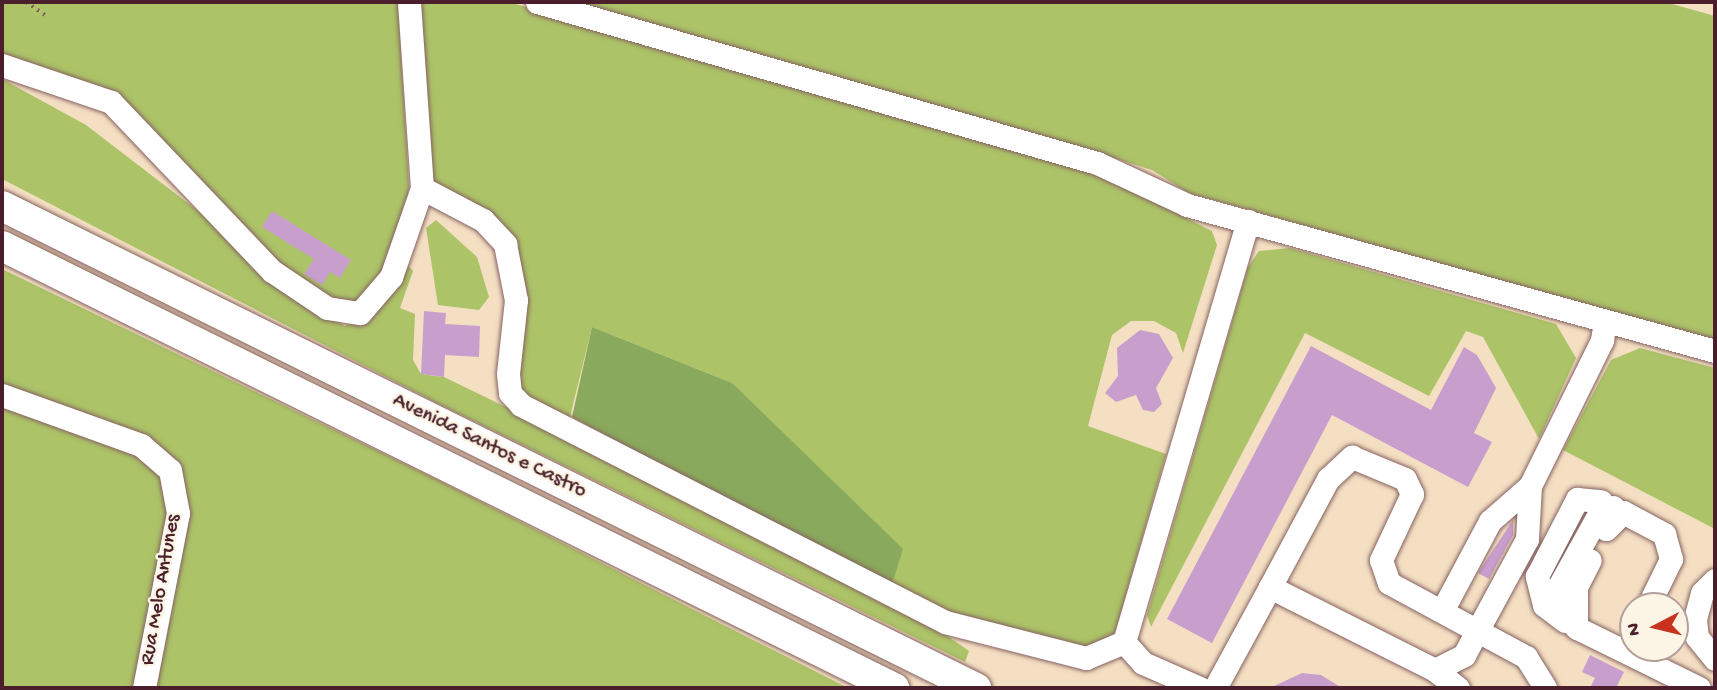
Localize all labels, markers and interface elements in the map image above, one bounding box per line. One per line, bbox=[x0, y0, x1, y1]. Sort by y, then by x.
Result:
street label: Avenida Santos e Castro bbox=[388, 389, 590, 505]
street label: Rua Melo Antunes bbox=[136, 513, 188, 667]
north arrow bbox=[1619, 592, 1689, 662]
text: N bbox=[1622, 622, 1647, 637]

